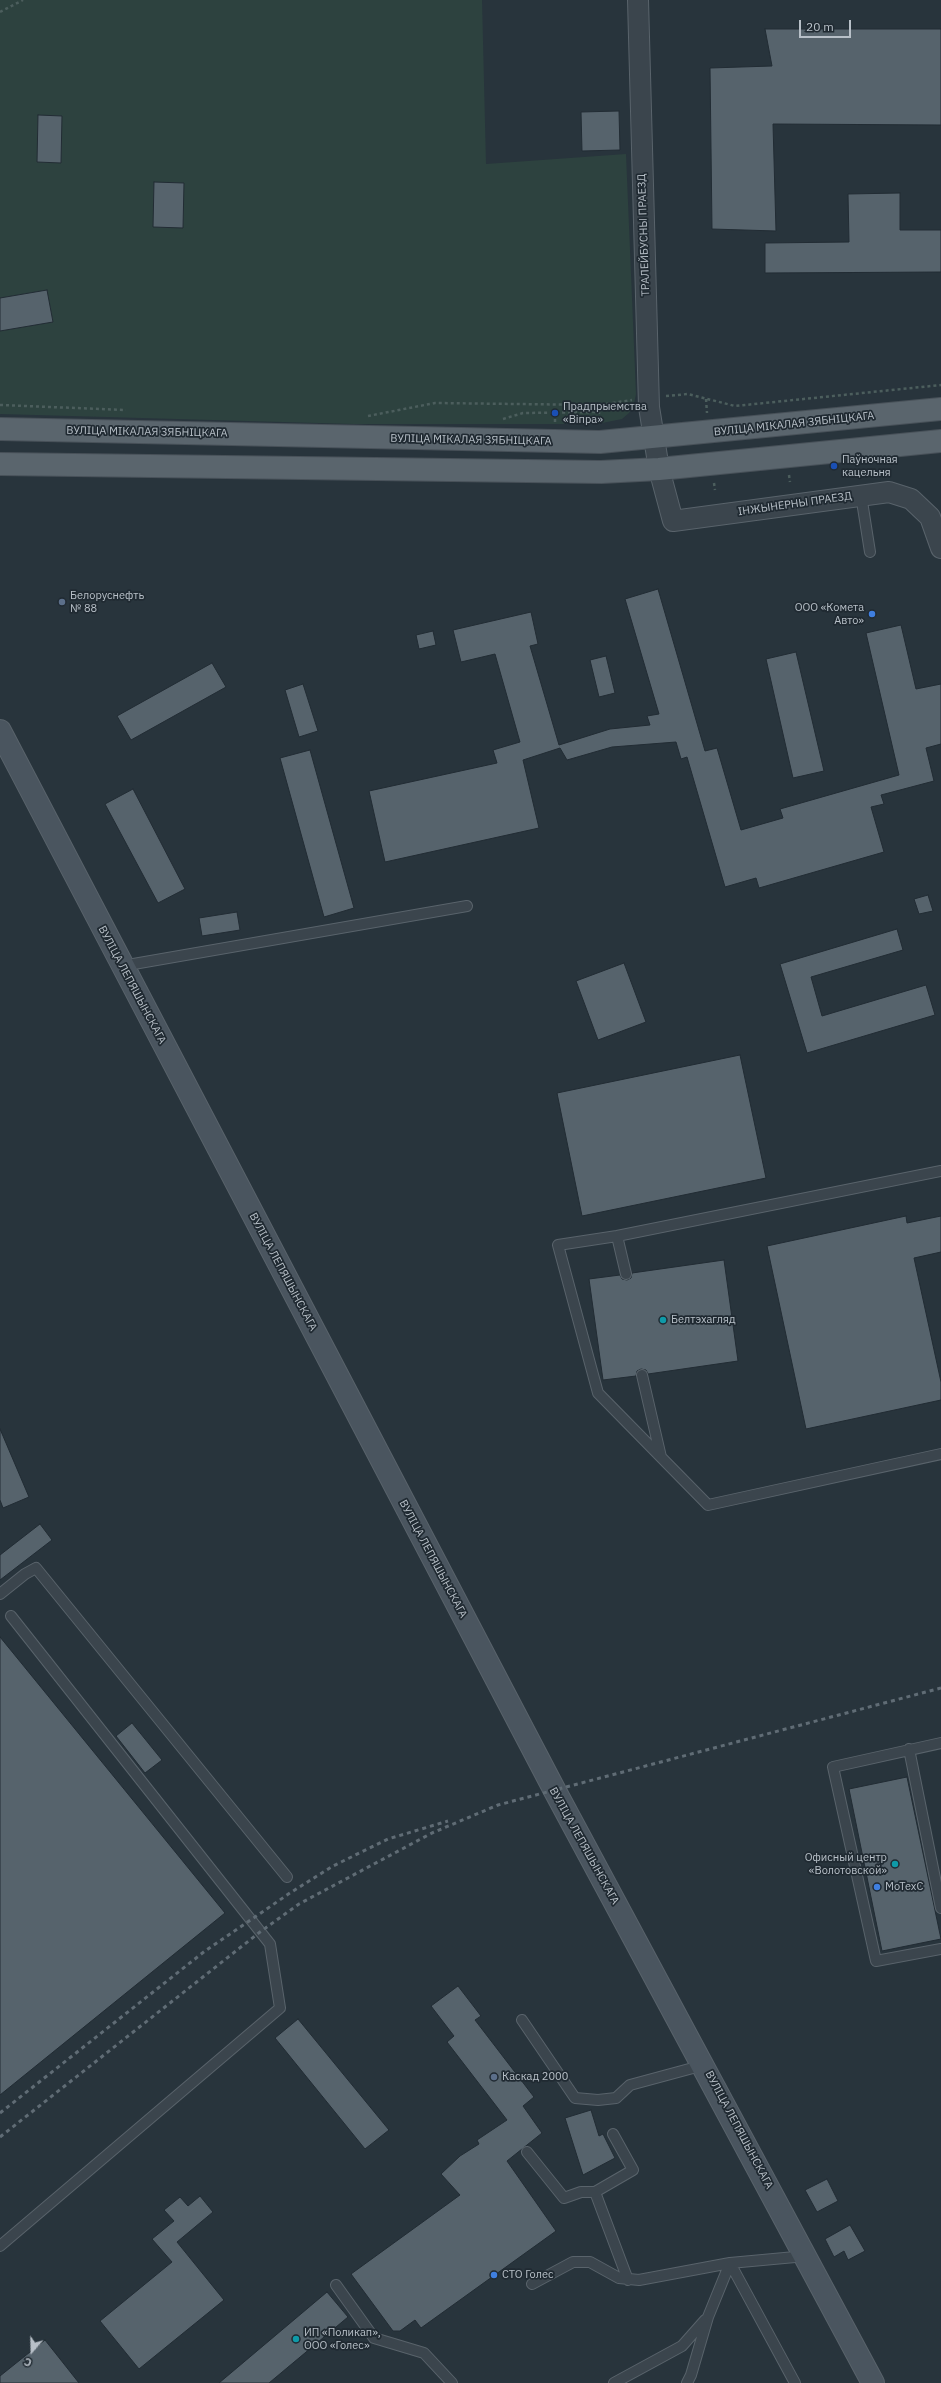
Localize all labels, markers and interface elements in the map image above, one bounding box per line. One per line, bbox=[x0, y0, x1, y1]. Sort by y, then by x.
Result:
scale bar bbox=[801, 12, 853, 38]
text: 20 m bbox=[806, 19, 834, 34]
street label: ТРАЛЕЙБУСНЫ ПРАЕЗД bbox=[635, 173, 653, 297]
place label: Прадпрыемства «Віпра» bbox=[563, 400, 647, 426]
marker: Прадпрыемства «Віпра» bbox=[550, 408, 560, 418]
street label: ВУЛІЦА МІКАЛАЯ ЗЯБНІЦКАГА bbox=[713, 409, 875, 439]
street label: ВУЛІЦА МІКАЛАЯ ЗЯБНІЦКАГА bbox=[66, 424, 228, 440]
street label: ВУЛІЦА МІКАЛАЯ ЗЯБНІЦКАГА bbox=[390, 432, 552, 448]
place label: Паўночная кацельня bbox=[842, 453, 898, 479]
marker: Паўночная кацельня bbox=[829, 461, 839, 471]
street label: ІНЖЫНЕРНЫ ПРАЕЗД bbox=[737, 489, 853, 519]
place label: Белоруснефть № 88 bbox=[70, 589, 144, 615]
marker: Белоруснефть № 88 bbox=[57, 597, 67, 607]
place label: ООО «Комета Авто» bbox=[795, 601, 864, 627]
marker: ООО «Комета Авто» bbox=[867, 609, 877, 619]
street label: ВУЛІЦА ЛЕПЯШЫНСКАГА bbox=[95, 924, 169, 1046]
street label: ВУЛІЦА ЛЕПЯШЫНСКАГА bbox=[246, 1211, 320, 1333]
place label: Белтэхагляд bbox=[671, 1313, 735, 1327]
marker: Белтэхагляд bbox=[658, 1315, 668, 1325]
street label: ВУЛІЦА ЛЕПЯШЫНСКАГА bbox=[396, 1498, 470, 1620]
street label: ВУЛІЦА ЛЕПЯШЫНСКАГА bbox=[546, 1785, 622, 1907]
place label: Офисный центр «Волотовской» bbox=[805, 1851, 887, 1877]
marker: Офисный центр «Волотовской» bbox=[890, 1859, 900, 1869]
place label: MoTexC bbox=[885, 1880, 923, 1894]
marker: MoTexC bbox=[872, 1882, 882, 1892]
street label: ВУЛІЦА ЛЕПЯШЫНСКАГА bbox=[702, 2069, 776, 2191]
place label: Каскад 2000 bbox=[502, 2070, 568, 2084]
marker: Каскад 2000 bbox=[489, 2072, 499, 2082]
place label: СТО Голес bbox=[502, 2268, 554, 2282]
marker: СТО Голес bbox=[489, 2270, 499, 2280]
place label: ИП «Поликап», ООО «Голес» bbox=[304, 2326, 381, 2352]
north arrow bbox=[12, 2331, 52, 2371]
marker: ИП «Поликап», ООО «Голес» bbox=[291, 2334, 301, 2344]
text: С bbox=[22, 2354, 34, 2370]

